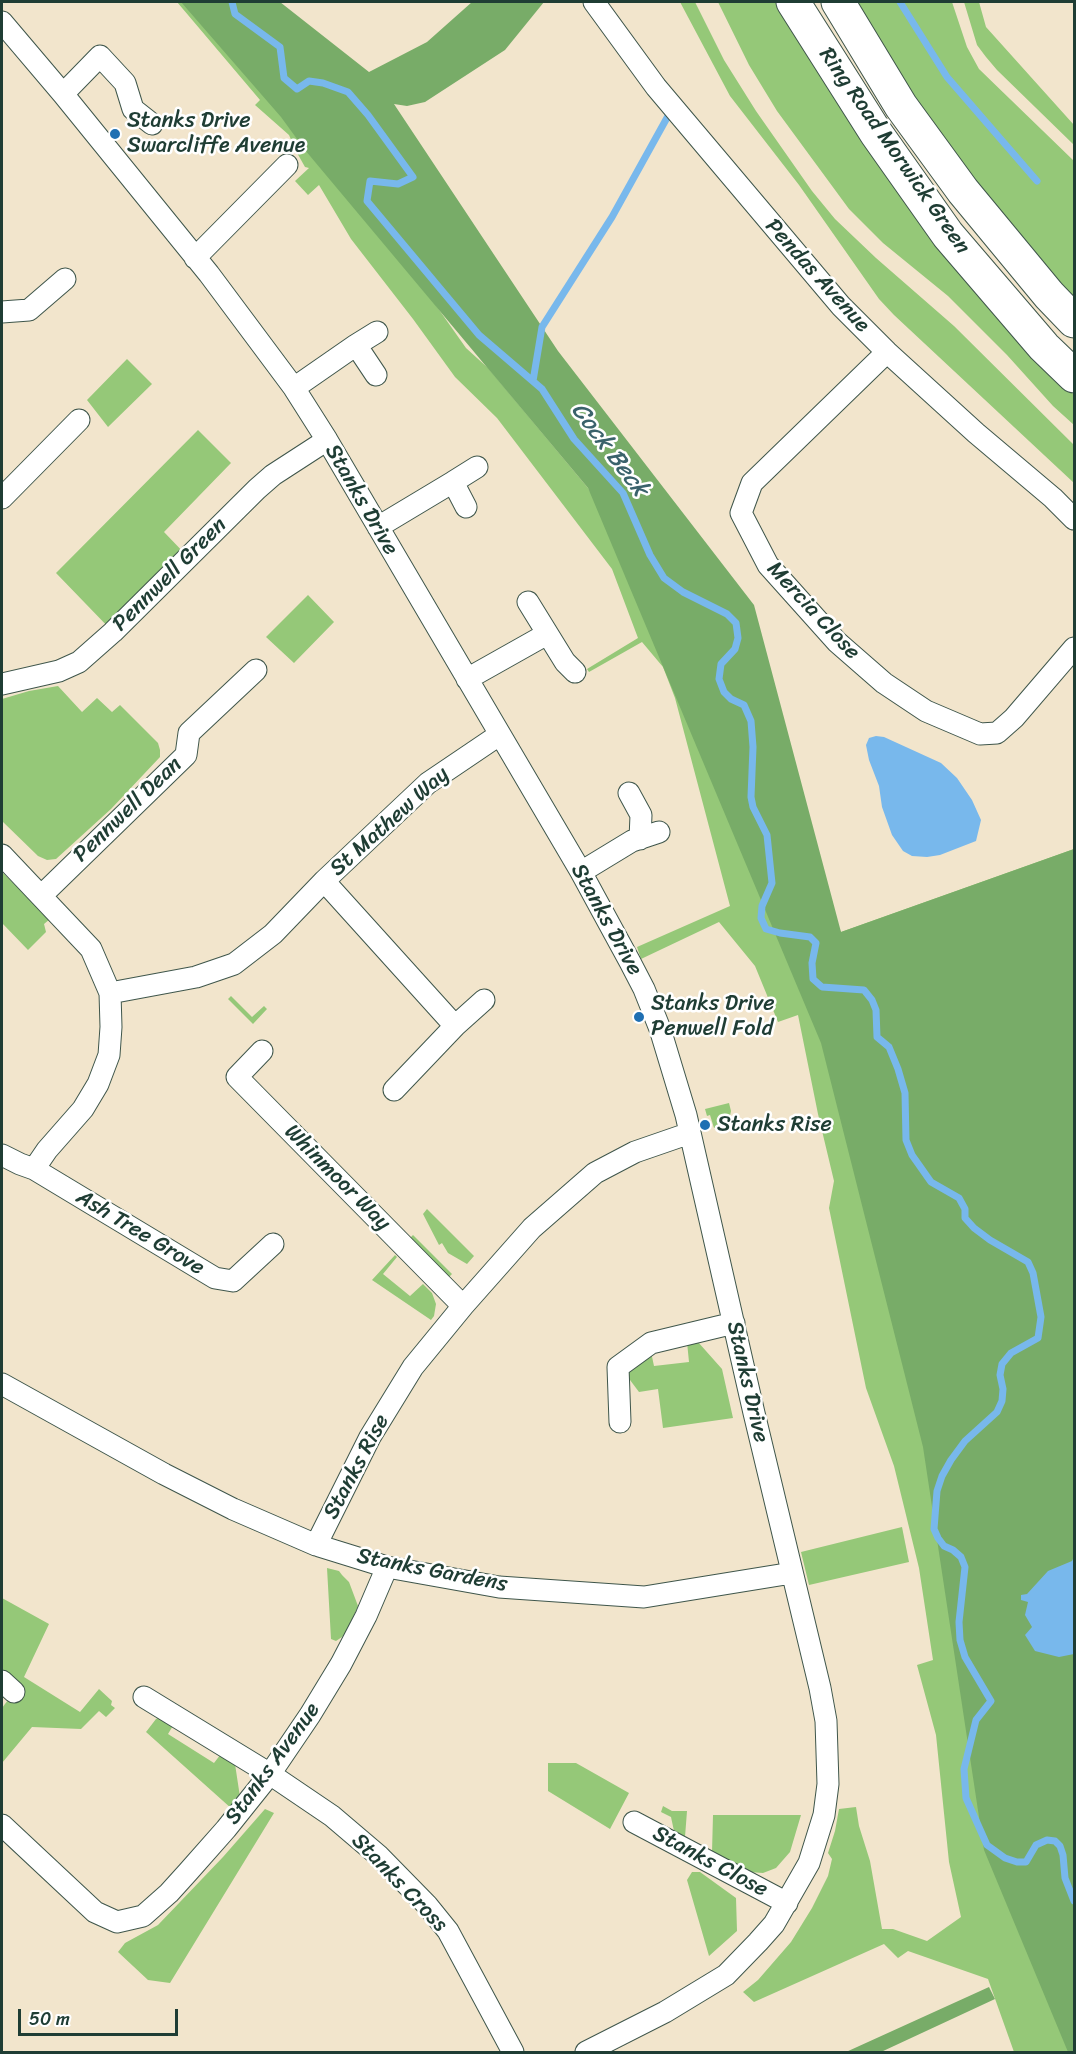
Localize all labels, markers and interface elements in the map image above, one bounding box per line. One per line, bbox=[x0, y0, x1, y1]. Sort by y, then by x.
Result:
street label: Ring Road Morwick Green bbox=[813, 43, 975, 259]
place label: Stanks Drive Swarcliffe Avenue bbox=[127, 108, 305, 160]
marker: Stanks Drive Swarcliffe Avenue bbox=[108, 127, 122, 141]
street label: Pendas Avenue bbox=[759, 214, 875, 338]
water label: Cock Beck bbox=[564, 397, 654, 503]
street label: Stanks Drive bbox=[319, 440, 403, 560]
street label: Pennwell Green bbox=[108, 513, 232, 637]
street label: Mercia Close bbox=[761, 556, 865, 666]
street label: Pennwell Dean bbox=[68, 752, 188, 868]
street label: St Mathew Way bbox=[325, 762, 455, 882]
street label: Stanks Drive bbox=[564, 860, 648, 980]
place label: Stanks Drive Penwell Fold bbox=[651, 991, 775, 1042]
marker: Stanks Drive Penwell Fold bbox=[632, 1010, 646, 1024]
place label: Stanks Rise bbox=[717, 1112, 832, 1138]
marker: Stanks Rise bbox=[698, 1118, 712, 1132]
street label: Whinmoor Way bbox=[278, 1119, 396, 1237]
street label: Ash Tree Grove bbox=[71, 1184, 209, 1282]
street label: Stanks Drive bbox=[720, 1319, 774, 1445]
street label: Stanks Rise bbox=[318, 1410, 396, 1524]
street label: Stanks Gardens bbox=[355, 1543, 509, 1599]
street label: Stanks Avenue bbox=[220, 1698, 326, 1830]
street label: Stanks Close bbox=[648, 1821, 772, 1903]
street label: Stanks Cross bbox=[345, 1828, 453, 1938]
scale bar bbox=[21, 1997, 182, 2035]
text: 50 m bbox=[29, 2003, 70, 2035]

